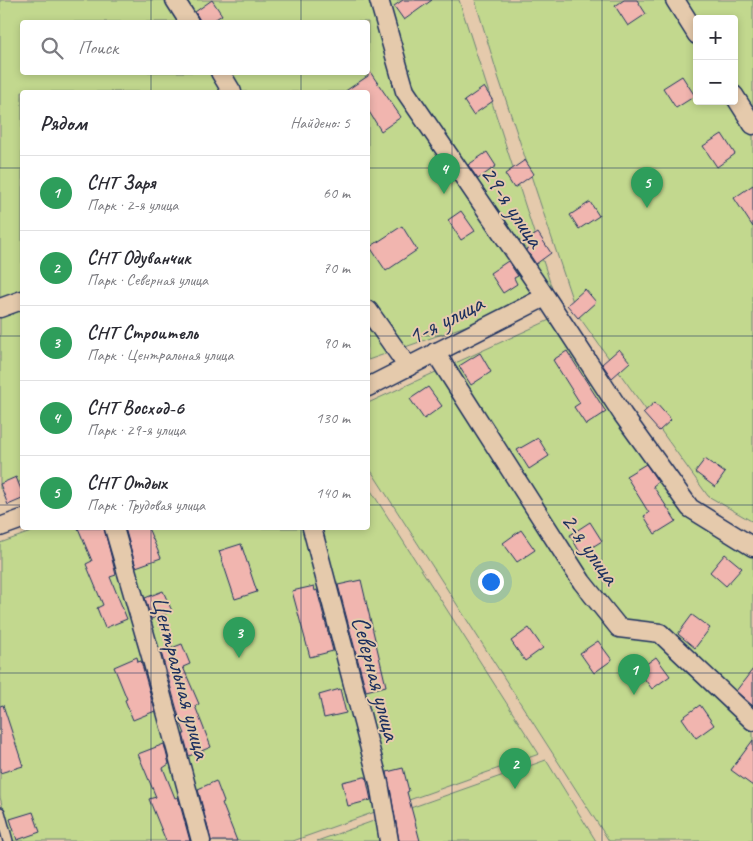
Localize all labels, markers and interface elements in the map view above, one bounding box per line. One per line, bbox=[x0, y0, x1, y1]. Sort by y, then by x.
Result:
map controls bbox=[693, 15, 738, 105]
button: + bbox=[693, 15, 738, 60]
search box bbox=[20, 20, 370, 75]
icon: search bbox=[38, 34, 66, 62]
text: Поиск bbox=[78, 36, 118, 60]
button: − bbox=[693, 60, 738, 105]
text: Рядом bbox=[40, 110, 87, 136]
text: Найдено: 5 bbox=[290, 113, 350, 133]
pin: 4 bbox=[428, 153, 460, 194]
street label: 29-я улица bbox=[473, 159, 552, 256]
pin: 5 bbox=[631, 167, 663, 208]
text: СНТ Заря bbox=[87, 171, 156, 195]
text: 1 bbox=[52, 183, 60, 203]
text: 60 m bbox=[323, 183, 350, 203]
text: Парк · 2-я улица bbox=[87, 195, 178, 215]
text: СНТ Одуванчик bbox=[87, 246, 191, 270]
text: 2 bbox=[52, 258, 60, 278]
text: 70 m bbox=[323, 258, 350, 278]
text: Парк · Северная улица bbox=[87, 270, 208, 290]
street label: 1-я улица bbox=[402, 286, 491, 353]
text: СНТ Строитель bbox=[87, 321, 198, 345]
text: 3 bbox=[52, 333, 60, 353]
text: 90 m bbox=[323, 333, 350, 353]
text: Парк · Центральная улица bbox=[87, 345, 233, 365]
text: СНТ Восход-6 bbox=[87, 396, 184, 420]
text: 4 bbox=[52, 408, 60, 428]
text: 130 m bbox=[316, 408, 350, 428]
text: Парк · 29-я улица bbox=[87, 420, 185, 440]
text: СНТ Отдых bbox=[87, 471, 166, 495]
text: 5 bbox=[53, 483, 59, 503]
text: 140 m bbox=[316, 483, 350, 503]
text: Парк · Трудовая улица bbox=[87, 495, 205, 515]
street label: 2-я улица bbox=[554, 506, 628, 593]
your location bbox=[478, 569, 504, 595]
street label: Центральная улица bbox=[144, 592, 219, 764]
street label: Северная улица bbox=[344, 612, 409, 746]
pin: 3 bbox=[223, 617, 255, 658]
pin: 1 bbox=[618, 654, 650, 695]
pin: 2 bbox=[499, 748, 531, 789]

